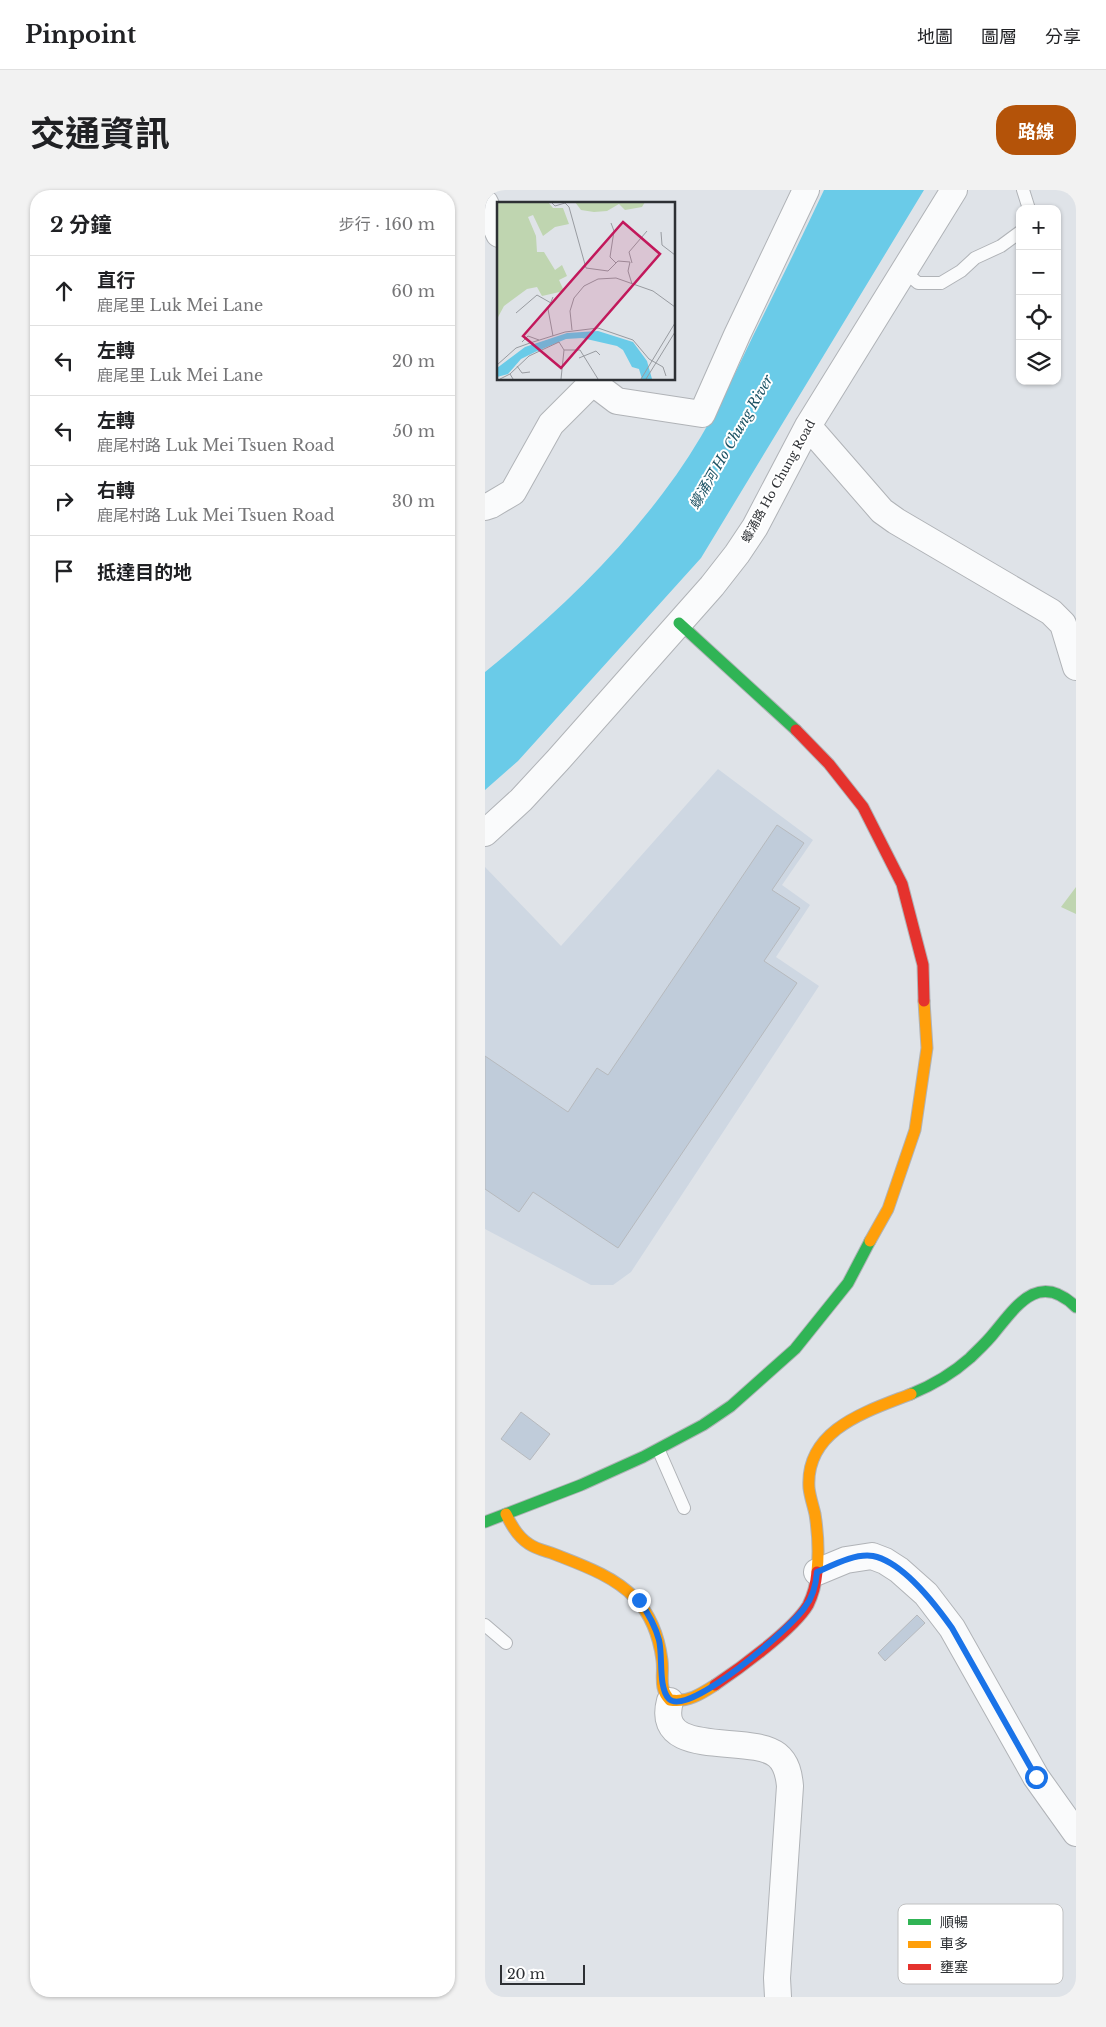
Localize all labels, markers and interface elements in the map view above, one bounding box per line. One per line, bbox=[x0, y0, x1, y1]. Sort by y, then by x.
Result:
text: Pinpoint bbox=[25, 20, 136, 49]
text: 地圖 bbox=[917, 26, 953, 48]
text: 圖層 bbox=[981, 26, 1017, 48]
text: 分享 bbox=[1045, 26, 1081, 48]
button: 路線 bbox=[996, 105, 1076, 155]
text: 交通資訊 bbox=[30, 112, 170, 155]
inset map bbox=[497, 202, 675, 380]
map controls bbox=[1016, 205, 1061, 385]
button: + bbox=[1016, 205, 1061, 250]
text: 2 分鐘 bbox=[50, 212, 111, 238]
text: 步行 · 160 m bbox=[339, 214, 435, 234]
button: − bbox=[1016, 250, 1061, 295]
text: 直行 bbox=[97, 269, 135, 292]
icon: ahead bbox=[50, 277, 78, 305]
text: 60 m bbox=[392, 281, 435, 301]
text: 鹿尾里 Luk Mei Lane bbox=[97, 295, 263, 315]
button: locate bbox=[1016, 295, 1061, 340]
text: 左轉 bbox=[97, 339, 135, 362]
button: layers bbox=[1016, 340, 1061, 385]
icon: left bbox=[50, 347, 78, 375]
text: 20 m bbox=[392, 351, 435, 371]
text: 鹿尾里 Luk Mei Lane bbox=[97, 365, 263, 385]
water label: 蠔涌河 Ho Chung River bbox=[685, 371, 777, 512]
text: 左轉 bbox=[97, 409, 135, 432]
icon: left bbox=[50, 417, 78, 445]
street label: 蠔涌路 Ho Chung Road bbox=[738, 417, 818, 545]
text: 50 m bbox=[393, 421, 435, 441]
text: 鹿尾村路 Luk Mei Tsuen Road bbox=[97, 435, 335, 455]
text: 右轉 bbox=[97, 479, 135, 502]
icon: right bbox=[50, 487, 78, 515]
text: 30 m bbox=[392, 491, 435, 511]
text: 鹿尾村路 Luk Mei Tsuen Road bbox=[97, 505, 335, 525]
icon: arrive bbox=[50, 557, 78, 585]
text: 抵達目的地 bbox=[97, 561, 192, 584]
route end bbox=[628, 1589, 651, 1612]
route start bbox=[1025, 1766, 1048, 1789]
legend bbox=[898, 1904, 1063, 1984]
text: 順暢 bbox=[940, 1913, 968, 1931]
text: 車多 bbox=[940, 1935, 968, 1953]
text: 壅塞 bbox=[940, 1958, 968, 1976]
scale bar bbox=[500, 1962, 585, 1985]
text: 20 m bbox=[507, 1965, 545, 1983]

